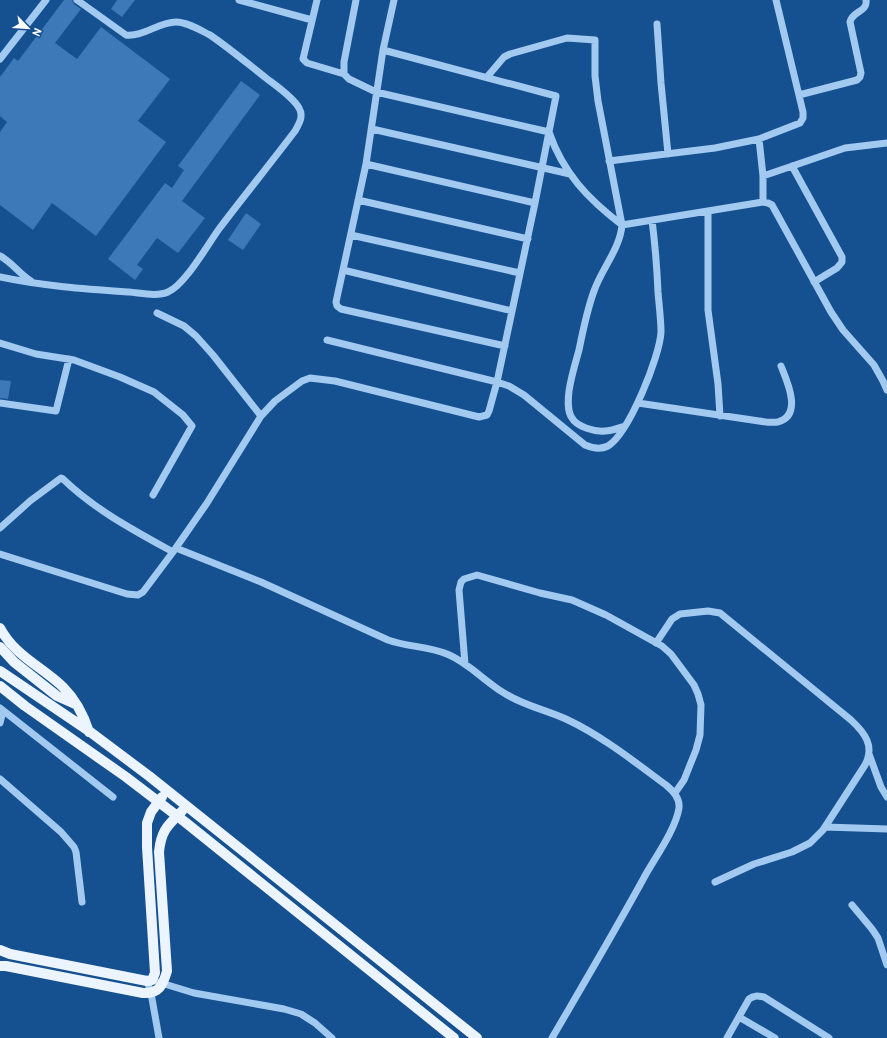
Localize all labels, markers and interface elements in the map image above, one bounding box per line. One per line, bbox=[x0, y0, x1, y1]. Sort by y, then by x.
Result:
north arrow bbox=[8, 8, 48, 48]
text: N bbox=[29, 26, 45, 38]

